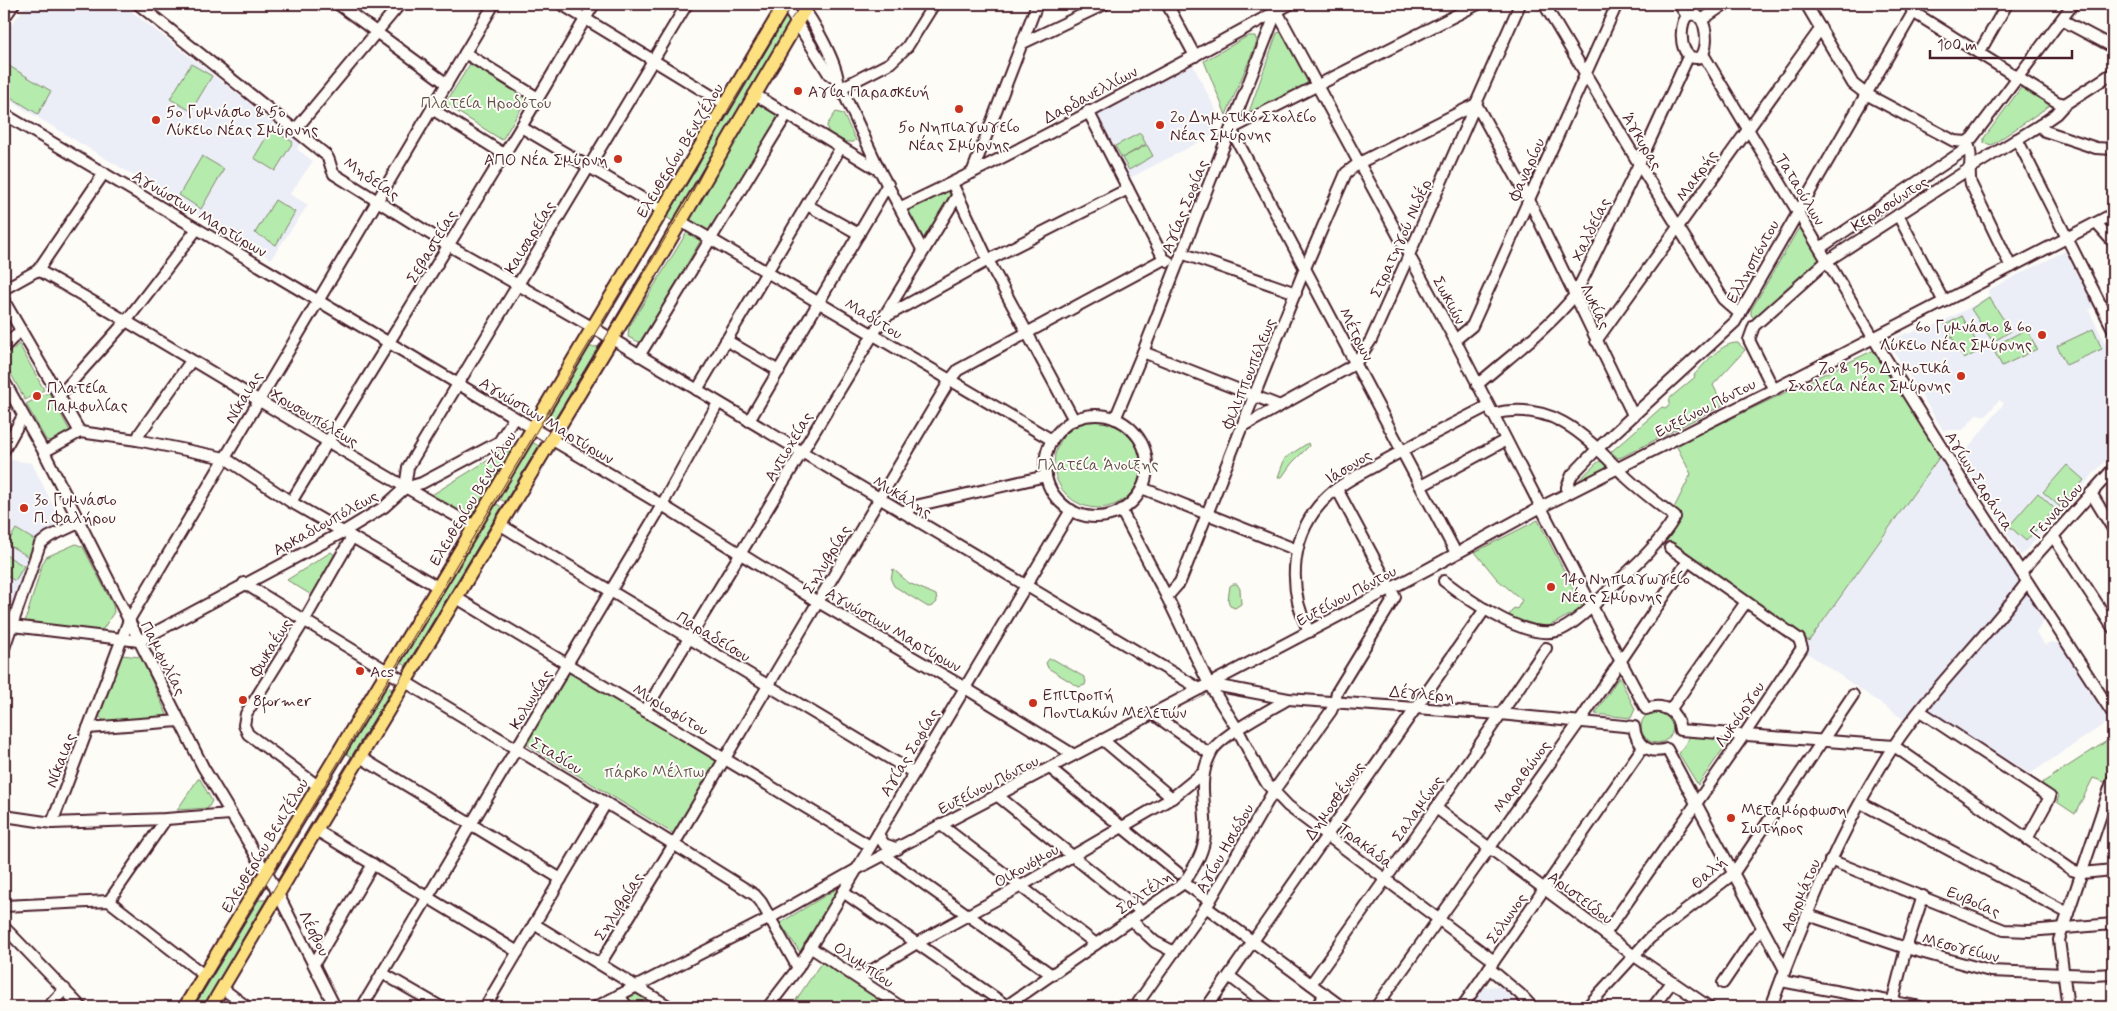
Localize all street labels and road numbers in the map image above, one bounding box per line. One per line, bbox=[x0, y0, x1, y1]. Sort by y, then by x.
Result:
street label: Δαρδανελλίων bbox=[1040, 62, 1141, 129]
street label: Ελευθερίου Βενιζέλου bbox=[631, 79, 729, 222]
street label: Άγκυρας bbox=[1617, 110, 1667, 174]
street label: Φαναρίου bbox=[1504, 135, 1551, 205]
street label: Μακρής bbox=[1672, 146, 1723, 206]
street label: Ταταούλων bbox=[1770, 150, 1829, 230]
street label: Μηδείας bbox=[339, 153, 404, 206]
street label: Αγίας Σοφίας bbox=[1157, 157, 1214, 256]
street label: Αγνώστων Μαρτύρων bbox=[128, 166, 270, 263]
street label: Κερασούντος bbox=[1847, 171, 1932, 237]
street label: Στρατηγού Νιδέρ bbox=[1365, 176, 1437, 301]
street label: Χαλδείας bbox=[1567, 194, 1616, 265]
street label: Καισαρείας bbox=[500, 197, 560, 278]
street label: Σεβαστείας bbox=[402, 206, 462, 287]
street label: Ελλησπόντου bbox=[1722, 216, 1785, 307]
street label: Σωκιών bbox=[1427, 273, 1470, 328]
street label: Λυκίας bbox=[1575, 280, 1615, 333]
street label: Μαδύτου bbox=[840, 294, 906, 345]
street label: Μέτρων bbox=[1333, 304, 1379, 365]
street label: Φιλιππουπόλεως bbox=[1217, 315, 1281, 433]
street label: Νίκαιας bbox=[221, 368, 268, 428]
street label: Αγνώστων Μαρτύρων bbox=[475, 373, 617, 470]
street label: Ευξείνου Πόντου bbox=[1652, 374, 1760, 443]
street label: Χρυσουπόλεως bbox=[266, 384, 362, 453]
street label: Αντιοχείας bbox=[760, 408, 818, 486]
street label: Ελευθερίου Βενιζέλου bbox=[424, 427, 522, 570]
street label: Αγίων Σαράντα bbox=[1940, 428, 2018, 536]
street label: Ιάσονος bbox=[1322, 445, 1376, 490]
street label: Μυκάλης bbox=[869, 471, 936, 523]
street label: Γενναδίου bbox=[2026, 478, 2088, 544]
street label: Αρκαδιουπόλεως bbox=[269, 486, 382, 561]
street label: Σηλυβρίας bbox=[798, 521, 856, 598]
street label: Ευξείνου Πόντου bbox=[1293, 561, 1401, 632]
street label: Αγνώστων Μαρτύρων bbox=[822, 583, 965, 678]
street label: Παραδείσου bbox=[672, 607, 754, 668]
street label: Φωκαέως bbox=[244, 614, 297, 682]
street label: Παμφυλίας bbox=[135, 618, 190, 699]
street label: Κολωνίας bbox=[505, 666, 557, 734]
street label: Λυκούργου bbox=[1711, 678, 1770, 752]
street label: Μυριοφύτου bbox=[629, 679, 712, 741]
street label: Δέγλερη bbox=[1389, 681, 1455, 707]
street label: Αγίας Σοφίας bbox=[876, 705, 945, 801]
street label: Νίκαιας bbox=[41, 730, 81, 791]
street label: Σταδίου bbox=[526, 733, 586, 780]
street label: Μαραθώνος bbox=[1489, 736, 1556, 818]
street label: Ευξείνου Πόντου bbox=[935, 751, 1043, 820]
street label: Δημοσθένους bbox=[1300, 757, 1370, 844]
street label: Σαλαμίνος bbox=[1388, 772, 1449, 846]
street label: Ελευθερίου Βενιζέλου bbox=[216, 774, 314, 917]
street label: Αγίου Ησιόδου bbox=[1191, 800, 1259, 897]
street label: Τρακάδα bbox=[1333, 818, 1397, 874]
street label: Οικονόμου bbox=[991, 839, 1063, 893]
street label: Θαλή bbox=[1687, 852, 1731, 894]
street label: Ασυρμάτου bbox=[1777, 856, 1826, 935]
street label: Σαλτέλη bbox=[1112, 866, 1177, 920]
street label: Αριστείδου bbox=[1543, 867, 1617, 930]
street label: Σηλυβρίας bbox=[590, 869, 649, 945]
street label: Ευβοίας bbox=[1944, 882, 2003, 923]
street label: Σόλωνος bbox=[1482, 889, 1532, 948]
street label: Λέσβου bbox=[293, 907, 335, 960]
street label: Μεσογείων bbox=[1920, 929, 2001, 968]
street label: Ολυμπίου bbox=[829, 937, 898, 993]

